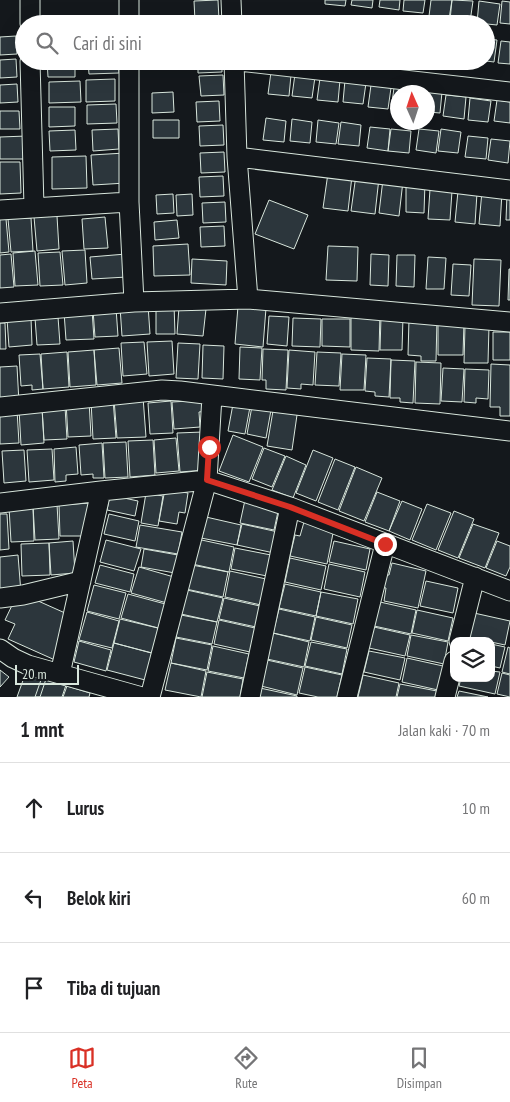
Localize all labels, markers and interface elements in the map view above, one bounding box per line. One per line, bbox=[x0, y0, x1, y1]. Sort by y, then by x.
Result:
search box bbox=[15, 15, 495, 70]
icon: search bbox=[33, 29, 61, 57]
text: Cari di sini bbox=[73, 31, 142, 55]
north arrow bbox=[390, 85, 435, 130]
route start bbox=[198, 436, 221, 459]
route end bbox=[374, 533, 397, 556]
map controls bbox=[450, 637, 495, 682]
button: layers bbox=[450, 637, 495, 682]
scale bar bbox=[15, 662, 79, 685]
text: 20 m bbox=[22, 665, 47, 683]
text: 1 mnt bbox=[20, 716, 64, 743]
text: Jalan kaki · 70 m bbox=[399, 720, 490, 740]
icon: ahead bbox=[20, 794, 48, 822]
text: Lurus bbox=[67, 796, 104, 820]
text: 10 m bbox=[462, 798, 490, 818]
icon: left bbox=[20, 884, 48, 912]
text: Belok kiri bbox=[67, 886, 131, 910]
text: 60 m bbox=[462, 888, 490, 908]
icon: arrive bbox=[20, 974, 48, 1002]
text: Tiba di tujuan bbox=[67, 976, 160, 1000]
tab: Peta bbox=[68, 1044, 96, 1092]
tab: Rute bbox=[232, 1044, 260, 1092]
tab: Disimpan bbox=[397, 1044, 442, 1092]

